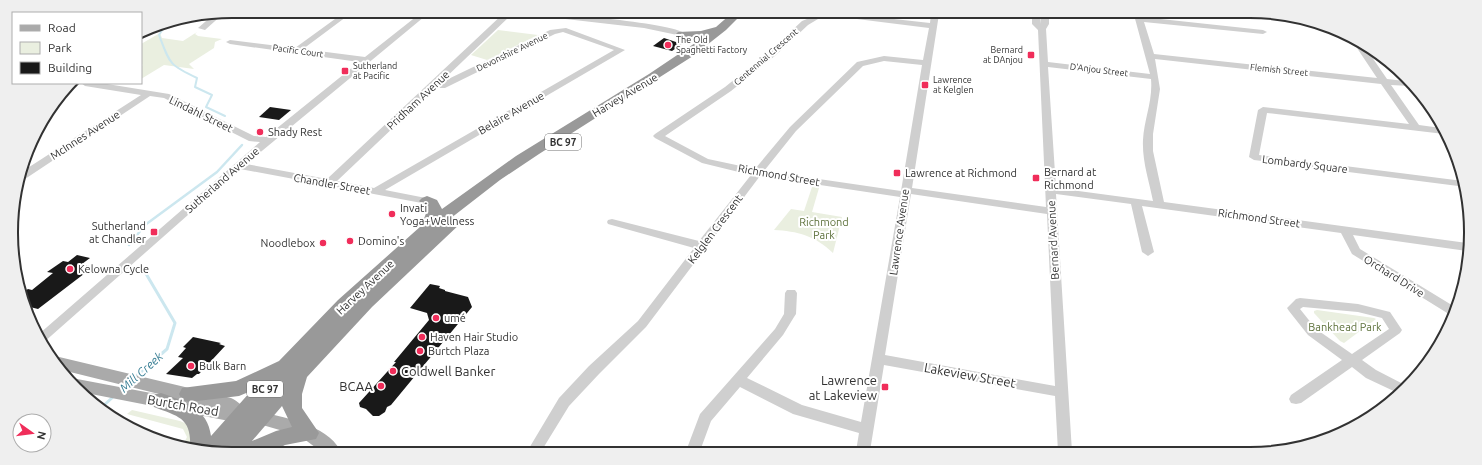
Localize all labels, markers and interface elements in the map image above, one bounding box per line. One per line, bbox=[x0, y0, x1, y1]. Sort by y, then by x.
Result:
legend bbox=[12, 12, 142, 84]
text: Road bbox=[48, 21, 76, 34]
street label: Centennial Crescent bbox=[732, 26, 800, 87]
street label: Devonshire Avenue bbox=[475, 30, 549, 74]
place label: The Old Spaghetti Factory bbox=[676, 35, 748, 55]
marker: The Old Spaghetti Factory bbox=[663, 40, 673, 50]
text: Park bbox=[48, 41, 72, 54]
street label: Pacific Court bbox=[272, 42, 324, 60]
place label: Bernard at DAnjou bbox=[983, 45, 1023, 65]
marker: Bernard at DAnjou bbox=[1026, 50, 1036, 60]
text: Building bbox=[48, 61, 92, 74]
place label: Sutherland at Pacific bbox=[353, 61, 397, 81]
street label: D'Anjou Street bbox=[1069, 61, 1129, 79]
street label: Flemish Street bbox=[1250, 62, 1309, 78]
marker: Sutherland at Pacific bbox=[340, 66, 350, 76]
street label: Pridham Avenue bbox=[384, 68, 452, 132]
street label: Harvey Avenue bbox=[590, 71, 660, 119]
place label: Lawrence at Kelglen bbox=[933, 75, 974, 95]
marker: Lawrence at Kelglen bbox=[920, 80, 930, 90]
street label: Belaire Avenue bbox=[476, 89, 546, 137]
street label: Lindahl Street bbox=[167, 93, 235, 135]
street label: McInnes Avenue bbox=[48, 108, 122, 162]
place label: Shady Rest bbox=[268, 126, 323, 138]
marker: Shady Rest bbox=[255, 127, 265, 137]
road number: BC 97 bbox=[545, 134, 581, 150]
street label: Sutherland Avenue bbox=[183, 145, 261, 215]
street label: Lombardy Square bbox=[1261, 153, 1349, 175]
street label: Richmond Street bbox=[737, 162, 821, 188]
place label: Bernard at Richmond bbox=[1044, 166, 1097, 191]
place label: Lawrence at Richmond bbox=[905, 167, 1017, 179]
marker: Lawrence at Richmond bbox=[892, 168, 902, 178]
street label: Chandler Street bbox=[293, 171, 372, 197]
marker: Bernard at Richmond bbox=[1031, 173, 1041, 183]
street label: Lawrence Avenue bbox=[887, 188, 911, 276]
street label: Kelglen Crescent bbox=[685, 192, 745, 266]
street label: Bernard Avenue bbox=[1045, 200, 1061, 280]
place label: Invati Yoga+Wellness bbox=[400, 202, 474, 227]
street label: Richmond Street bbox=[1217, 206, 1302, 230]
marker: Invati Yoga+Wellness bbox=[387, 209, 397, 219]
park label: Richmond Park bbox=[799, 216, 849, 241]
place label: Sutherland at Chandler bbox=[89, 220, 147, 245]
marker: Sutherland at Chandler bbox=[149, 227, 159, 237]
place label: Domino's bbox=[358, 235, 405, 247]
marker: Domino's bbox=[345, 236, 355, 246]
place label: Noodlebox bbox=[261, 237, 315, 249]
marker: Noodlebox bbox=[318, 238, 328, 248]
street label: Orchard Drive bbox=[1362, 253, 1426, 299]
street label: Harvey Avenue bbox=[334, 257, 396, 317]
place label: Kelowna Cycle bbox=[78, 263, 149, 275]
marker: Kelowna Cycle bbox=[65, 264, 75, 274]
place label: umé bbox=[444, 312, 466, 324]
marker: umé bbox=[431, 313, 441, 323]
park label: Bankhead Park bbox=[1308, 321, 1382, 333]
place label: Haven Hair Studio bbox=[430, 331, 518, 343]
marker: Haven Hair Studio bbox=[417, 332, 427, 342]
place label: Burtch Plaza bbox=[428, 345, 489, 357]
marker: Burtch Plaza bbox=[415, 346, 425, 356]
water label: Mill Creek bbox=[117, 349, 166, 395]
place label: Bulk Barn bbox=[199, 360, 246, 372]
street label: Lakeview Street bbox=[923, 360, 1017, 390]
marker: Bulk Barn bbox=[186, 361, 196, 371]
place label: Coldwell Banker bbox=[401, 364, 495, 378]
marker: Coldwell Banker bbox=[388, 366, 398, 376]
place label: Lawrence at Lakeview bbox=[809, 373, 877, 402]
place label: BCAA bbox=[339, 379, 374, 393]
road number: BC 97 bbox=[247, 381, 283, 397]
marker: BCAA bbox=[376, 381, 386, 391]
marker: Lawrence at Lakeview bbox=[880, 382, 890, 392]
street label: Burtch Road bbox=[146, 392, 220, 418]
north arrow bbox=[12, 413, 52, 453]
text: N bbox=[35, 430, 49, 441]

